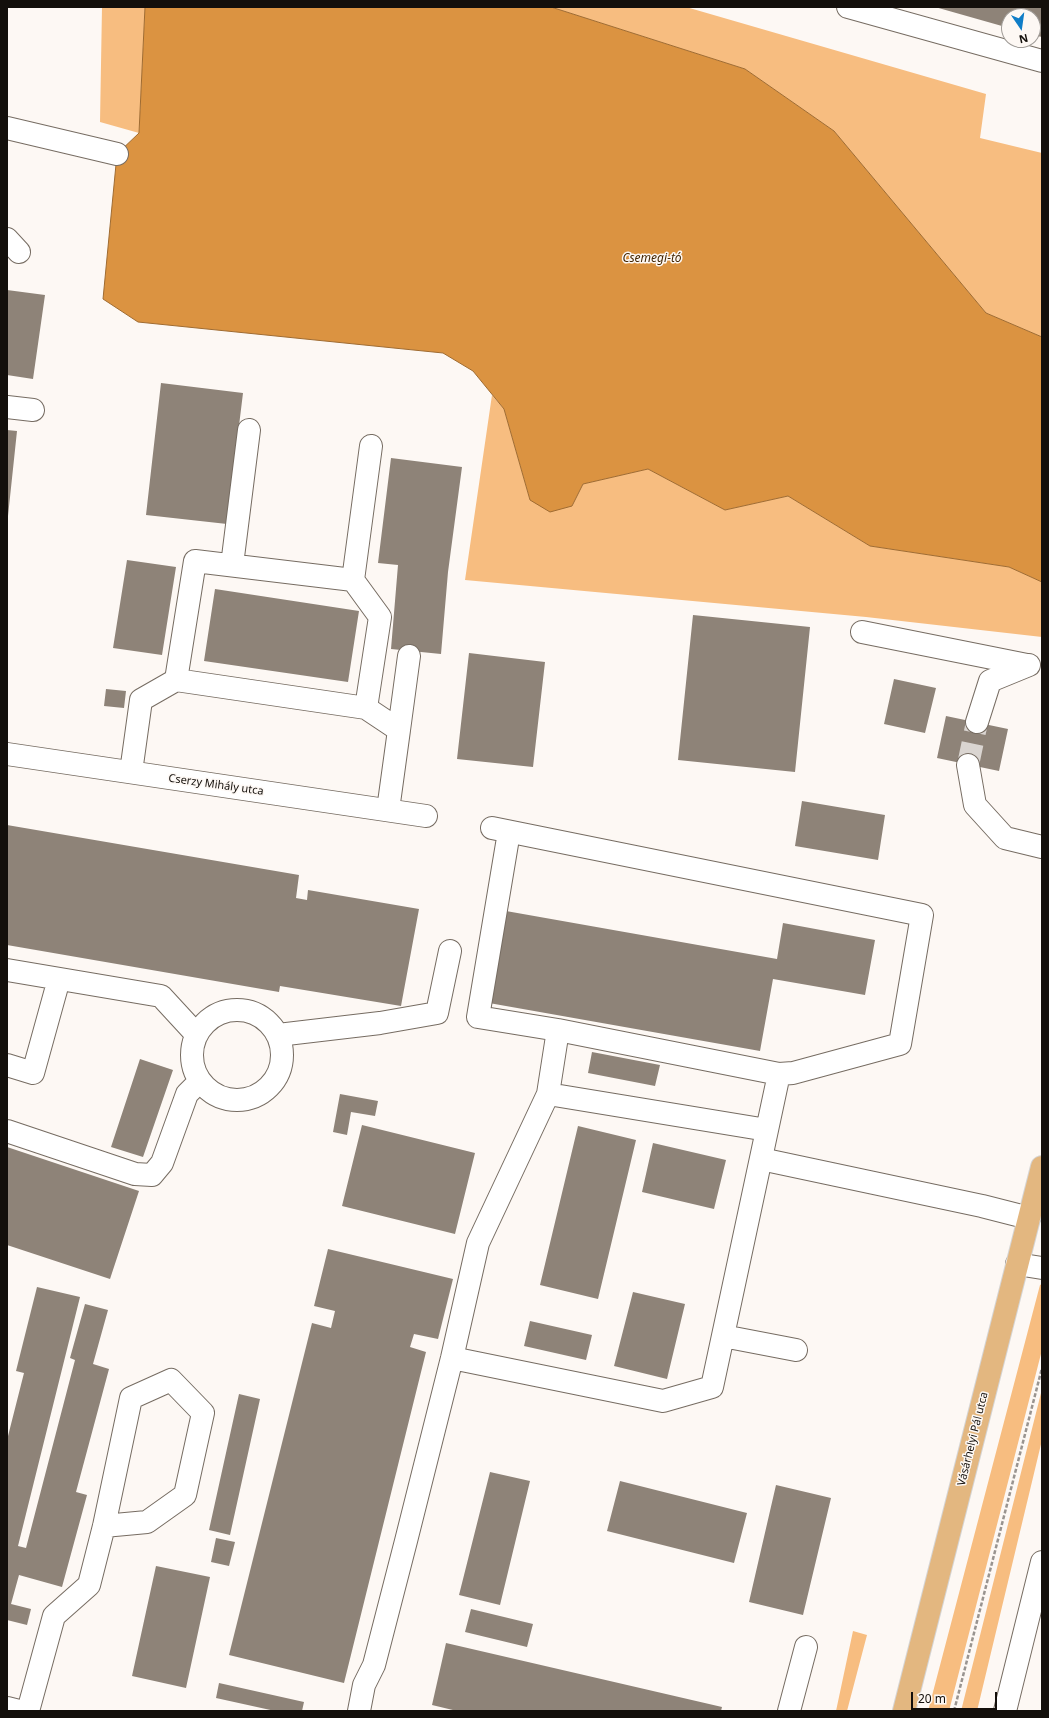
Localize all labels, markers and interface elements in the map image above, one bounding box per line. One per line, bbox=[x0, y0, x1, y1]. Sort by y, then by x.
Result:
north arrow bbox=[1001, 8, 1041, 48]
text: N bbox=[1018, 31, 1030, 48]
water label: Csemegi-tó bbox=[622, 252, 682, 266]
street label: Cserzy Mihály utca bbox=[168, 772, 264, 798]
street label: Vásárhelyi Pál utca bbox=[955, 1391, 991, 1487]
scale bar bbox=[913, 1684, 999, 1710]
text: 20 m bbox=[918, 1690, 946, 1707]

